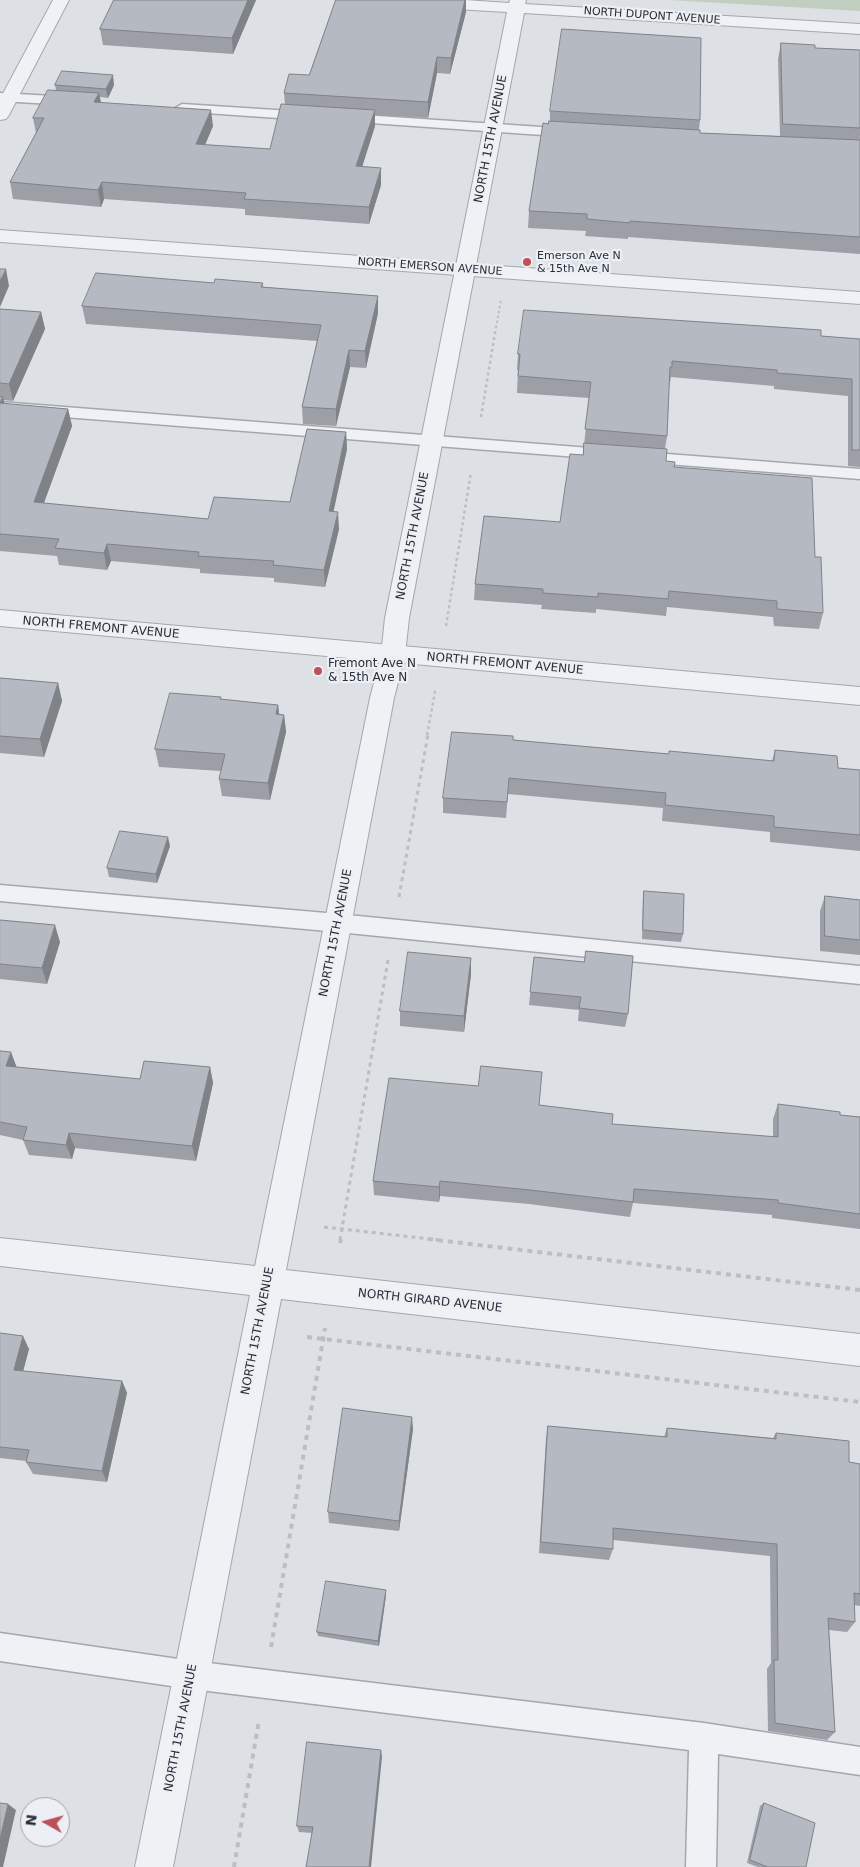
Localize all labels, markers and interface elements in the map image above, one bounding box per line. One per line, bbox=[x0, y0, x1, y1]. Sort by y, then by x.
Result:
street label: NORTH DUPONT AVENUE bbox=[583, 5, 721, 27]
street label: NORTH 15TH AVENUE bbox=[472, 74, 510, 204]
place label: Emerson Ave N & 15th Ave N bbox=[537, 249, 621, 275]
street label: NORTH EMERSON AVENUE bbox=[357, 255, 503, 279]
marker: Emerson Ave N & 15th Ave N bbox=[521, 256, 533, 268]
street label: NORTH 15TH AVENUE bbox=[394, 471, 432, 601]
street label: NORTH FREMONT AVENUE bbox=[22, 614, 180, 642]
street label: NORTH FREMONT AVENUE bbox=[426, 650, 584, 678]
place label: Fremont Ave N & 15th Ave N bbox=[328, 657, 416, 685]
marker: Fremont Ave N & 15th Ave N bbox=[312, 665, 324, 677]
street label: NORTH 15TH AVENUE bbox=[317, 868, 355, 998]
street label: NORTH 15TH AVENUE bbox=[239, 1266, 277, 1396]
street label: NORTH GIRARD AVENUE bbox=[357, 1286, 503, 1316]
street label: NORTH 15TH AVENUE bbox=[162, 1663, 200, 1793]
north arrow bbox=[20, 1797, 70, 1847]
text: N bbox=[22, 1814, 40, 1827]

